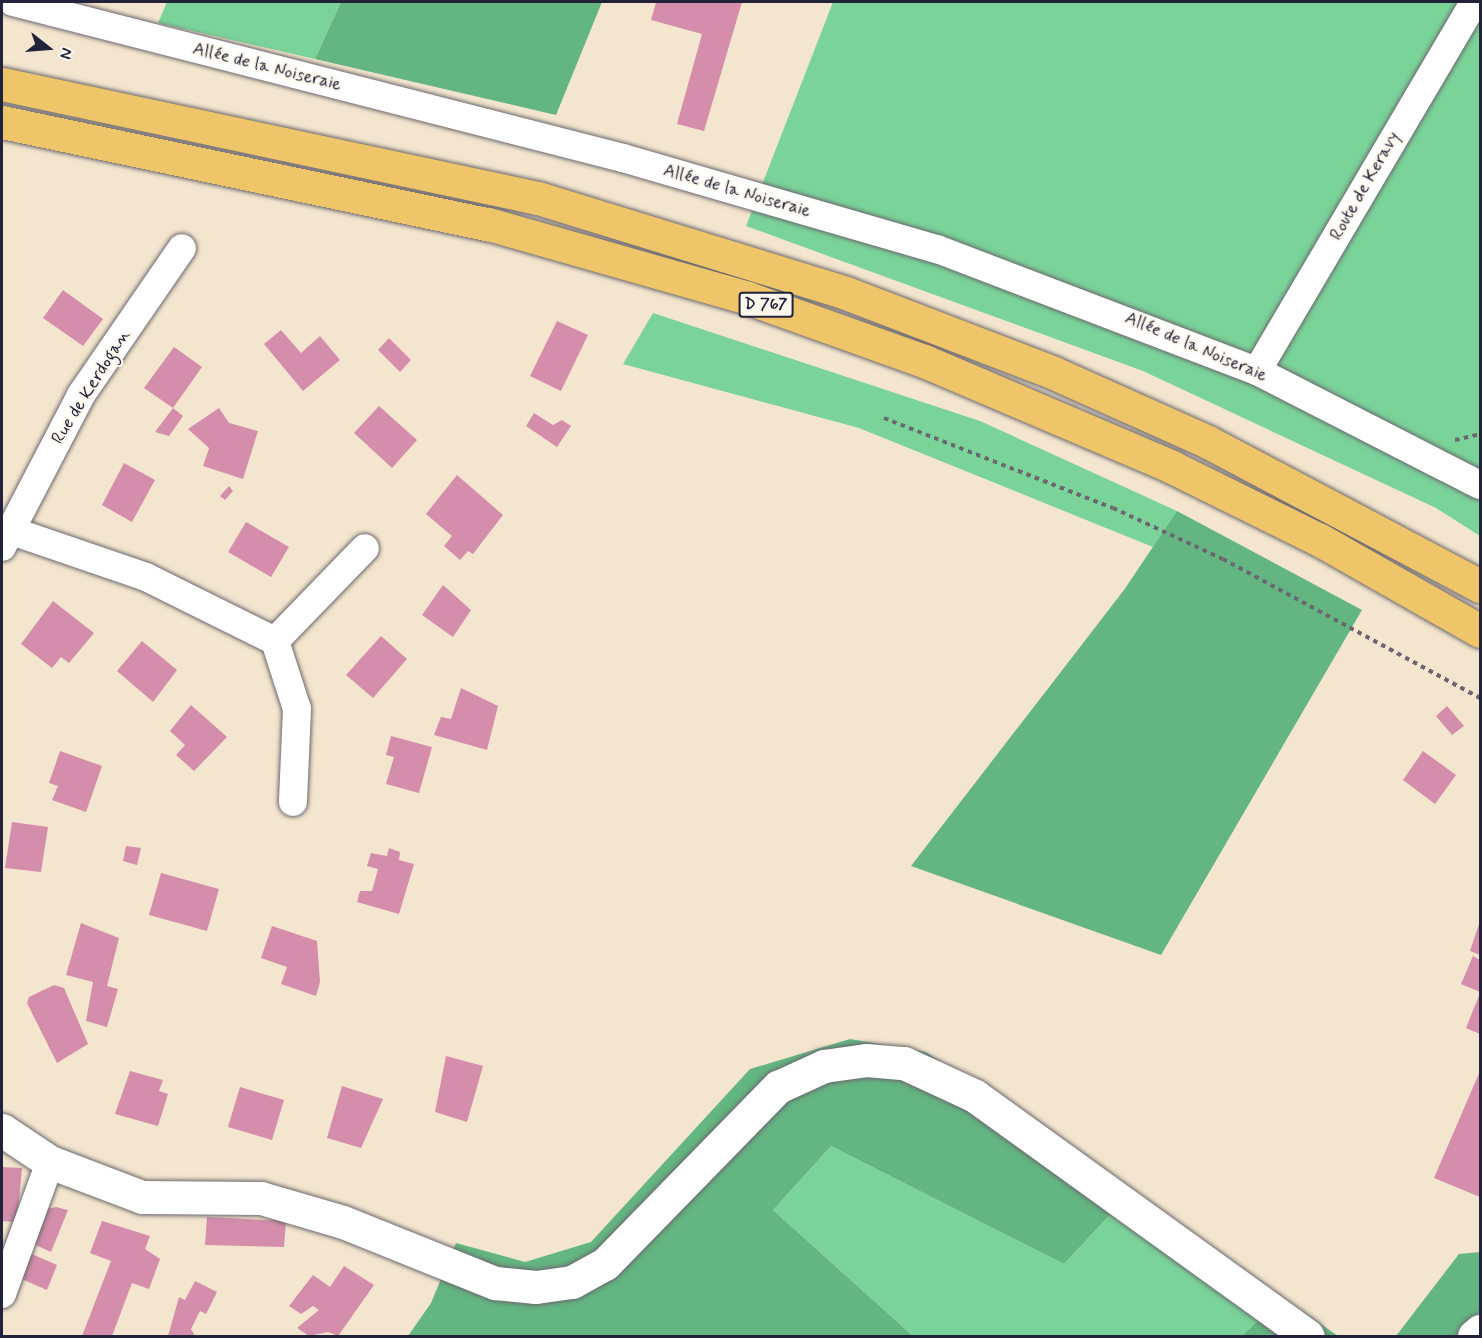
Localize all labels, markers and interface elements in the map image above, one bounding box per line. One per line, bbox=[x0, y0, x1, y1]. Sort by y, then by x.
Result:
north arrow bbox=[18, 18, 78, 78]
street label: Allée de la Noiseraie bbox=[190, 38, 344, 96]
text: N bbox=[54, 45, 77, 62]
street label: Route de Keravy bbox=[1326, 129, 1404, 243]
street label: Allée de la Noiseraie bbox=[660, 160, 814, 222]
road number: D 767 bbox=[738, 292, 795, 318]
street label: Allée de la Noiseraie bbox=[1121, 307, 1271, 387]
street label: Rue de Kerdogan bbox=[48, 327, 134, 447]

